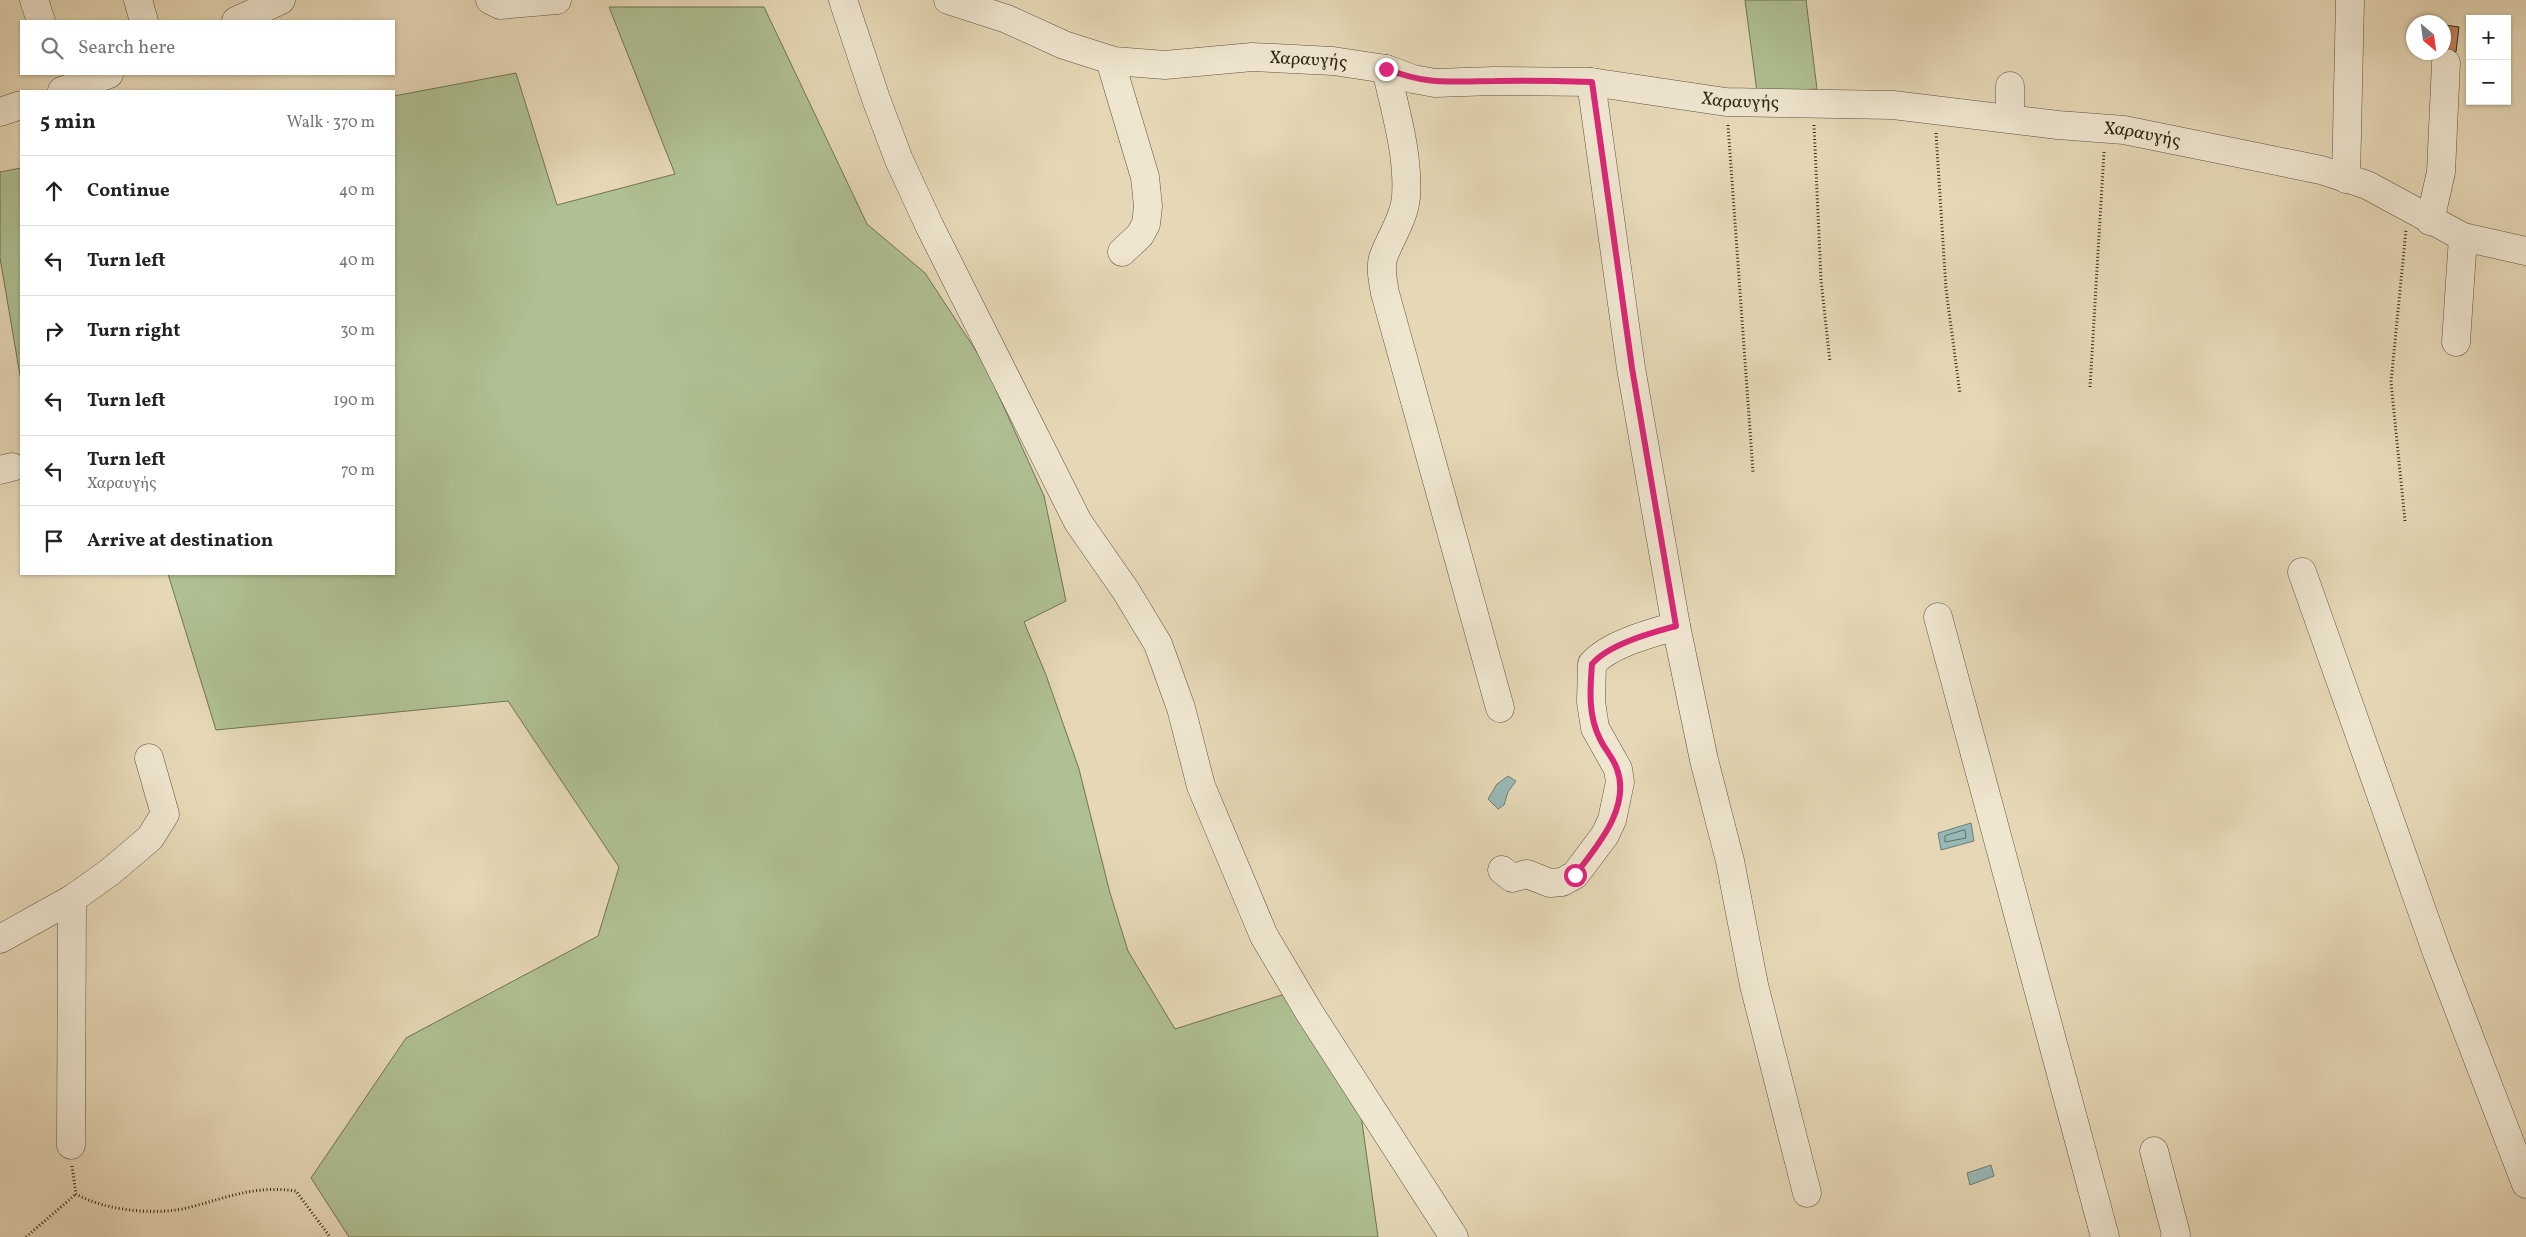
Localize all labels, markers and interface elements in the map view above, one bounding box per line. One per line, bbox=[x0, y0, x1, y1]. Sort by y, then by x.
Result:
north arrow bbox=[2406, 15, 2451, 60]
map controls bbox=[2466, 15, 2511, 105]
button: + bbox=[2466, 15, 2511, 60]
search box bbox=[20, 20, 395, 75]
icon: search bbox=[38, 34, 66, 62]
text: Search here bbox=[78, 35, 175, 61]
street label: Χαραυγής bbox=[1269, 45, 1349, 76]
route end bbox=[1375, 58, 1398, 81]
button: − bbox=[2466, 60, 2511, 105]
street label: Χαραυγής bbox=[1699, 86, 1779, 115]
text: 5 min bbox=[40, 108, 96, 137]
text: Walk · 370 m bbox=[287, 112, 375, 134]
street label: Χαραυγής bbox=[2103, 116, 2183, 154]
icon: ahead bbox=[40, 177, 68, 205]
text: Continue bbox=[87, 178, 170, 204]
text: 40 m bbox=[339, 180, 375, 202]
icon: left bbox=[40, 247, 68, 275]
text: Turn left bbox=[87, 248, 166, 274]
text: 40 m bbox=[339, 250, 375, 272]
icon: right bbox=[40, 317, 68, 345]
text: Turn right bbox=[87, 318, 180, 344]
text: 30 m bbox=[340, 320, 375, 342]
icon: left bbox=[40, 387, 68, 415]
text: Turn left bbox=[87, 388, 166, 414]
text: 190 m bbox=[333, 390, 375, 412]
text: Turn left bbox=[87, 447, 166, 473]
icon: left bbox=[40, 457, 68, 485]
text: 70 m bbox=[341, 460, 375, 482]
text: Χαραυγής bbox=[87, 473, 156, 495]
icon: arrive bbox=[40, 527, 68, 555]
text: Arrive at destination bbox=[87, 528, 273, 554]
route start bbox=[1564, 864, 1587, 887]

